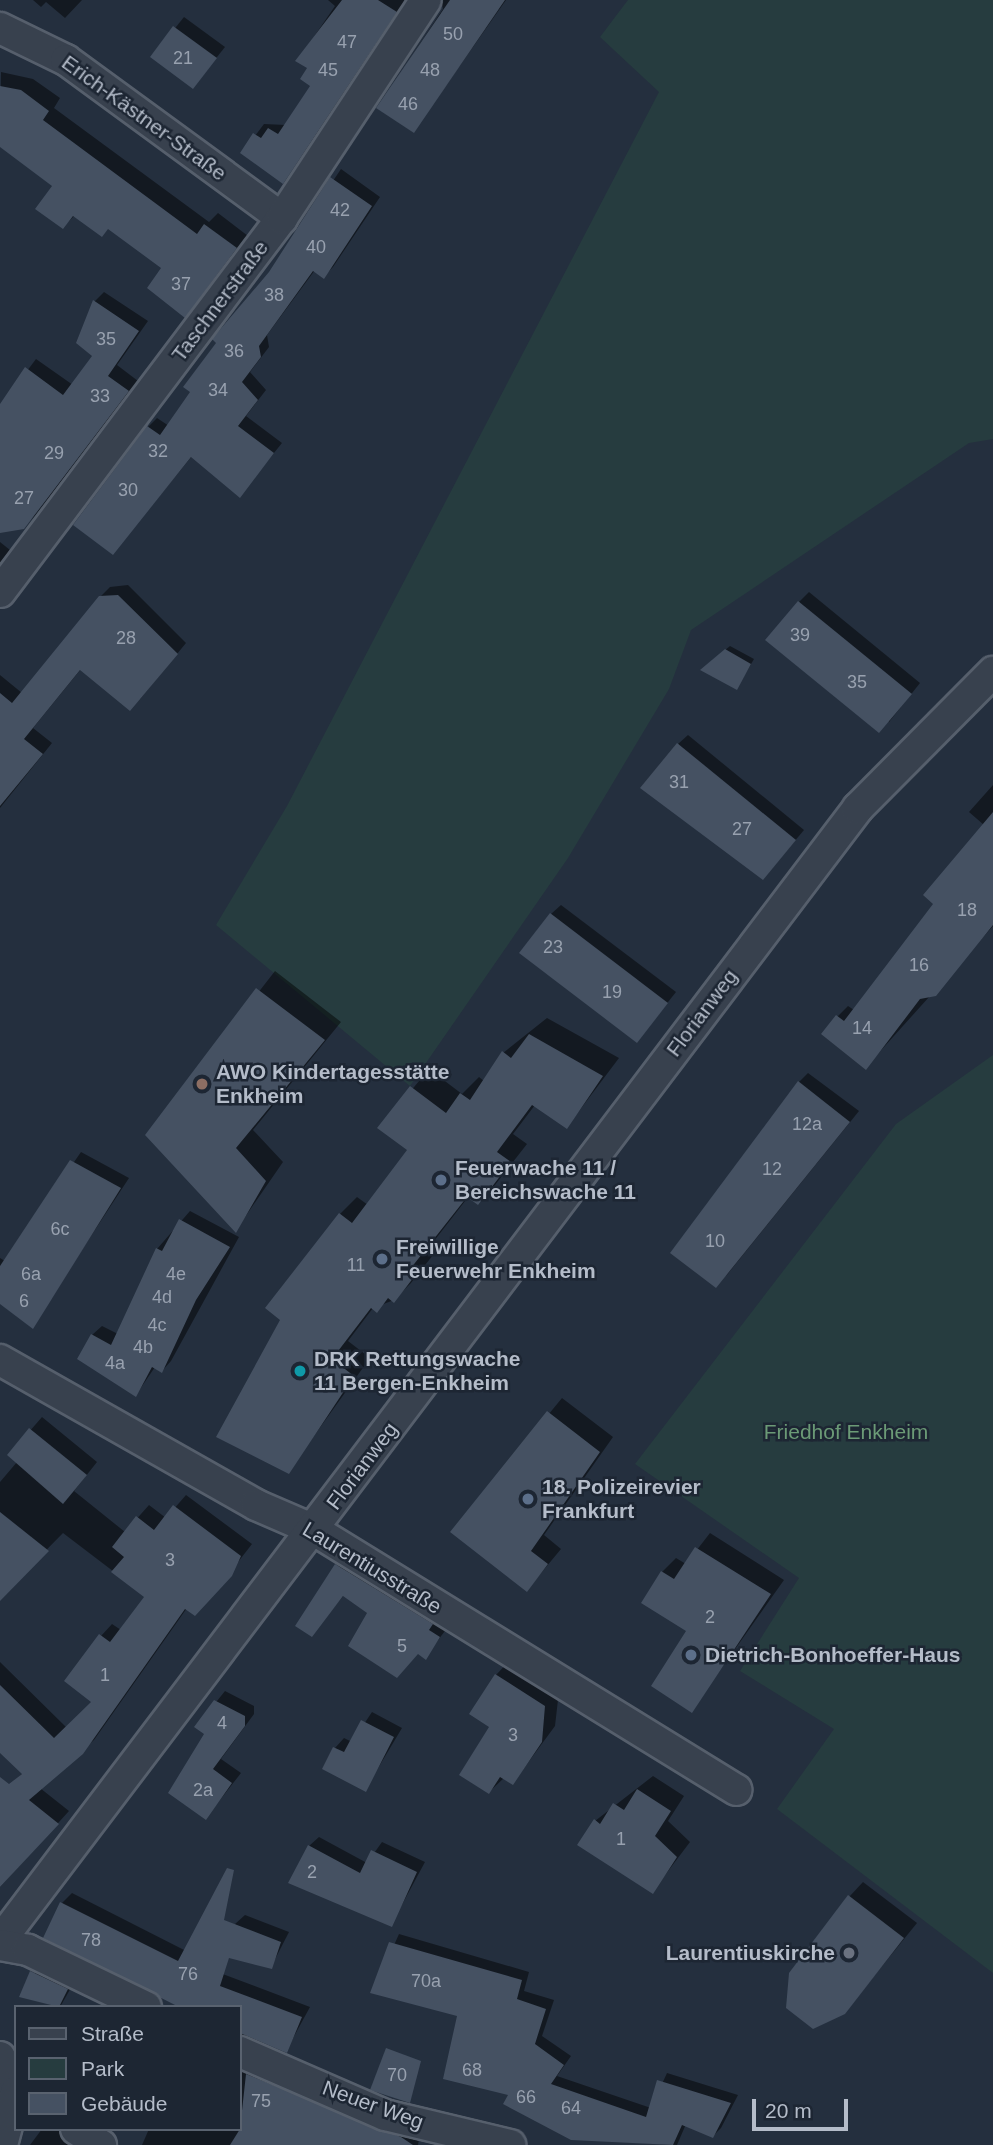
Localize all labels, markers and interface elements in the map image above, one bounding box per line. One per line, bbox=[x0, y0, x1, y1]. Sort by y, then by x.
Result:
house number: 50 bbox=[443, 23, 463, 45]
house number: 47 bbox=[337, 31, 357, 53]
house number: 21 bbox=[173, 47, 193, 69]
street label: Erich-Kästner-Straße bbox=[57, 50, 231, 186]
house number: 45 bbox=[318, 59, 338, 81]
house number: 48 bbox=[420, 59, 440, 81]
house number: 46 bbox=[398, 93, 418, 115]
house number: 42 bbox=[330, 199, 350, 221]
street label: Taschnerstraße bbox=[166, 236, 274, 366]
house number: 40 bbox=[306, 236, 326, 258]
house number: 37 bbox=[171, 273, 191, 295]
house number: 38 bbox=[264, 284, 284, 306]
house number: 35 bbox=[96, 328, 116, 350]
house number: 36 bbox=[224, 340, 244, 362]
house number: 34 bbox=[208, 379, 228, 401]
house number: 33 bbox=[90, 385, 110, 407]
house number: 32 bbox=[148, 440, 168, 462]
house number: 29 bbox=[44, 442, 64, 464]
house number: 30 bbox=[118, 479, 138, 501]
house number: 27 bbox=[14, 487, 34, 509]
house number: 39 bbox=[790, 624, 810, 646]
house number: 28 bbox=[116, 627, 136, 649]
house number: 35 bbox=[847, 671, 867, 693]
house number: 31 bbox=[669, 771, 689, 793]
house number: 27 bbox=[732, 818, 752, 840]
house number: 18 bbox=[957, 899, 977, 921]
house number: 23 bbox=[543, 936, 563, 958]
house number: 16 bbox=[909, 954, 929, 976]
street label: Florianweg bbox=[661, 964, 743, 1062]
house number: 19 bbox=[602, 981, 622, 1003]
house number: 14 bbox=[852, 1017, 872, 1039]
place label: AWO Kindertagesstätte Enkheim bbox=[216, 1059, 449, 1109]
marker: AWO Kindertagesstätte Enkheim bbox=[194, 1076, 210, 1092]
house number: 12a bbox=[792, 1113, 822, 1135]
place label: Feuerwache 11 / Bereichswache 11 bbox=[455, 1155, 636, 1205]
house number: 12 bbox=[762, 1158, 782, 1180]
marker: Feuerwache 11 / Bereichswache 11 bbox=[433, 1172, 449, 1188]
house number: 6c bbox=[50, 1218, 70, 1240]
house number: 10 bbox=[705, 1230, 725, 1252]
place label: Freiwillige Feuerwehr Enkheim bbox=[396, 1234, 596, 1284]
marker: Freiwillige Feuerwehr Enkheim bbox=[374, 1251, 390, 1267]
house number: 11 bbox=[347, 1254, 365, 1276]
house number: 6a bbox=[21, 1263, 41, 1285]
house number: 4e bbox=[166, 1263, 186, 1285]
house number: 4d bbox=[152, 1286, 172, 1308]
house number: 6 bbox=[19, 1290, 29, 1312]
house number: 4c bbox=[147, 1314, 167, 1336]
house number: 4b bbox=[133, 1336, 153, 1358]
place label: DRK Rettungswache 11 Bergen-Enkheim bbox=[314, 1346, 521, 1396]
house number: 4a bbox=[105, 1352, 125, 1374]
marker: DRK Rettungswache 11 Bergen-Enkheim bbox=[292, 1363, 308, 1379]
street label: Florianweg bbox=[321, 1417, 403, 1515]
park label: Friedhof Enkheim bbox=[764, 1419, 928, 1445]
place label: 18. Polizeirevier Frankfurt bbox=[542, 1474, 701, 1524]
marker: 18. Polizeirevier Frankfurt bbox=[520, 1491, 536, 1507]
street label: Laurentiusstraße bbox=[298, 1517, 446, 1619]
house number: 3 bbox=[165, 1549, 175, 1571]
house number: 2 bbox=[705, 1606, 715, 1628]
house number: 5 bbox=[397, 1635, 407, 1657]
place label: Dietrich-Bonhoeffer-Haus bbox=[705, 1642, 961, 1668]
marker: Dietrich-Bonhoeffer-Haus bbox=[683, 1647, 699, 1663]
house number: 1 bbox=[100, 1664, 110, 1686]
house number: 4 bbox=[217, 1712, 227, 1734]
house number: 3 bbox=[508, 1724, 518, 1746]
house number: 2a bbox=[193, 1779, 213, 1801]
house number: 1 bbox=[616, 1828, 626, 1850]
house number: 2 bbox=[307, 1861, 317, 1883]
house number: 78 bbox=[81, 1929, 101, 1951]
place label: Laurentiuskirche bbox=[666, 1940, 835, 1966]
marker: Laurentiuskirche bbox=[841, 1945, 857, 1961]
house number: 76 bbox=[178, 1963, 198, 1985]
house number: 70a bbox=[411, 1970, 441, 1992]
legend bbox=[14, 2005, 242, 2131]
text: Straße bbox=[81, 2022, 144, 2045]
text: Park bbox=[81, 2057, 124, 2080]
house number: 68 bbox=[462, 2059, 482, 2081]
house number: 70 bbox=[387, 2064, 407, 2086]
street label: Neuer Weg bbox=[319, 2075, 427, 2135]
house number: 66 bbox=[516, 2086, 536, 2108]
scale bar bbox=[755, 2086, 851, 2130]
house number: 75 bbox=[251, 2090, 271, 2112]
text: Gebäude bbox=[81, 2092, 167, 2115]
house number: 64 bbox=[561, 2097, 581, 2119]
text: 20 m bbox=[765, 2099, 812, 2122]

